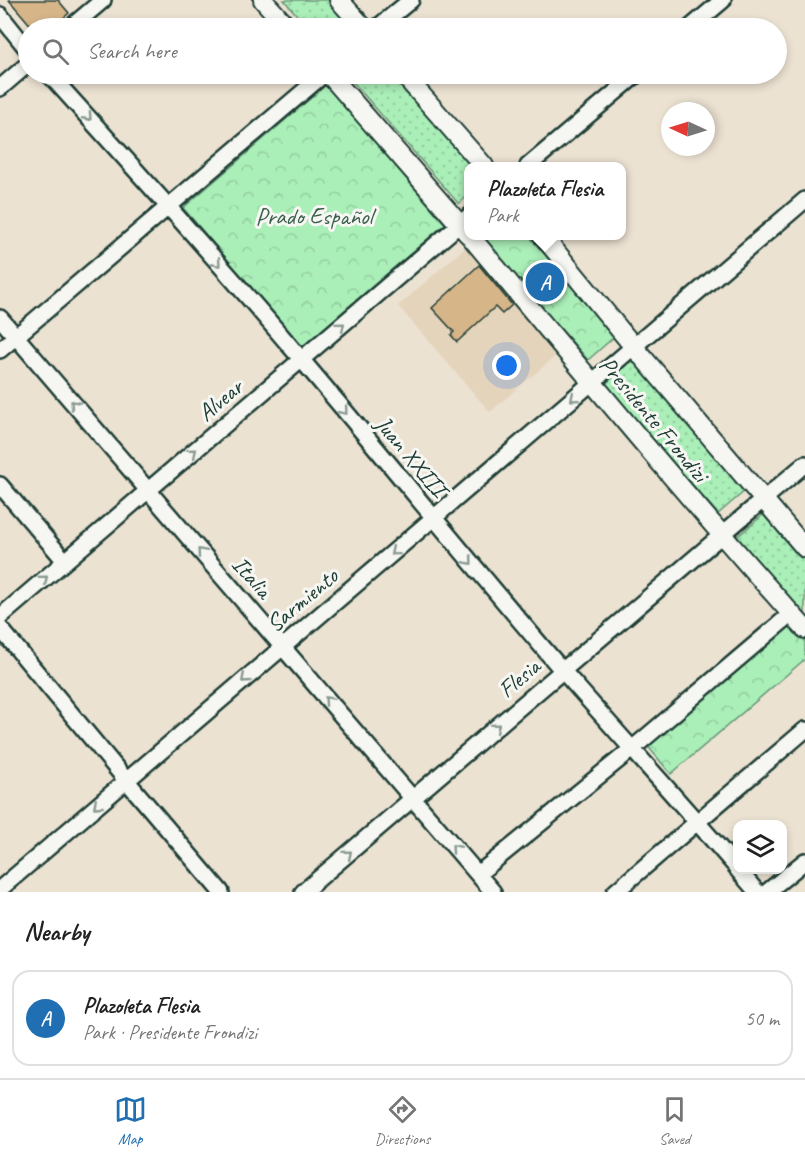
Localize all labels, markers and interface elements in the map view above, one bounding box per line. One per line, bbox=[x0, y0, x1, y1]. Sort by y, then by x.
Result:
search box bbox=[18, 18, 787, 84]
icon: search bbox=[39, 35, 72, 68]
text: Search here bbox=[87, 37, 177, 65]
north arrow bbox=[661, 102, 715, 156]
one-way arrow bbox=[81, 110, 92, 121]
popup bbox=[464, 162, 626, 240]
text: Plazoleta Flesia bbox=[487, 175, 603, 203]
park label: Prado Español bbox=[256, 201, 376, 231]
text: Park bbox=[487, 203, 519, 228]
one-way arrow bbox=[210, 256, 221, 267]
pin: A bbox=[526, 260, 564, 304]
one-way arrow bbox=[334, 322, 345, 333]
street label: Presidente Frondizi bbox=[593, 350, 717, 490]
your location bbox=[492, 351, 521, 380]
street label: Alvear bbox=[191, 371, 251, 428]
one-way arrow bbox=[570, 391, 581, 402]
one-way arrow bbox=[70, 400, 81, 411]
one-way arrow bbox=[337, 404, 348, 415]
street label: Juan XXIII bbox=[368, 409, 456, 506]
one-way arrow bbox=[186, 448, 197, 459]
one-way arrow bbox=[390, 545, 401, 556]
one-way arrow bbox=[197, 548, 208, 559]
street label: Italia bbox=[225, 550, 280, 606]
one-way arrow bbox=[462, 554, 473, 565]
street label: Sarmiento bbox=[260, 560, 345, 639]
one-way arrow bbox=[38, 575, 48, 586]
street label: Flesia bbox=[492, 650, 548, 704]
one-way arrow bbox=[241, 671, 252, 682]
one-way arrow bbox=[324, 696, 335, 707]
one-way arrow bbox=[489, 724, 500, 735]
one-way arrow bbox=[93, 798, 104, 809]
map controls bbox=[733, 820, 787, 874]
button: layers bbox=[733, 820, 787, 874]
one-way arrow bbox=[451, 844, 462, 855]
one-way arrow bbox=[341, 850, 352, 861]
text: Nearby bbox=[24, 915, 89, 948]
text: Plazoleta Flesia bbox=[83, 992, 199, 1020]
text: A bbox=[40, 1006, 51, 1031]
text: 50 m bbox=[745, 1006, 779, 1031]
text: Park · Presidente Frondizi bbox=[83, 1020, 257, 1045]
tab: Map bbox=[114, 1093, 147, 1149]
tab: Directions bbox=[375, 1093, 430, 1149]
tab: Saved bbox=[658, 1093, 691, 1149]

